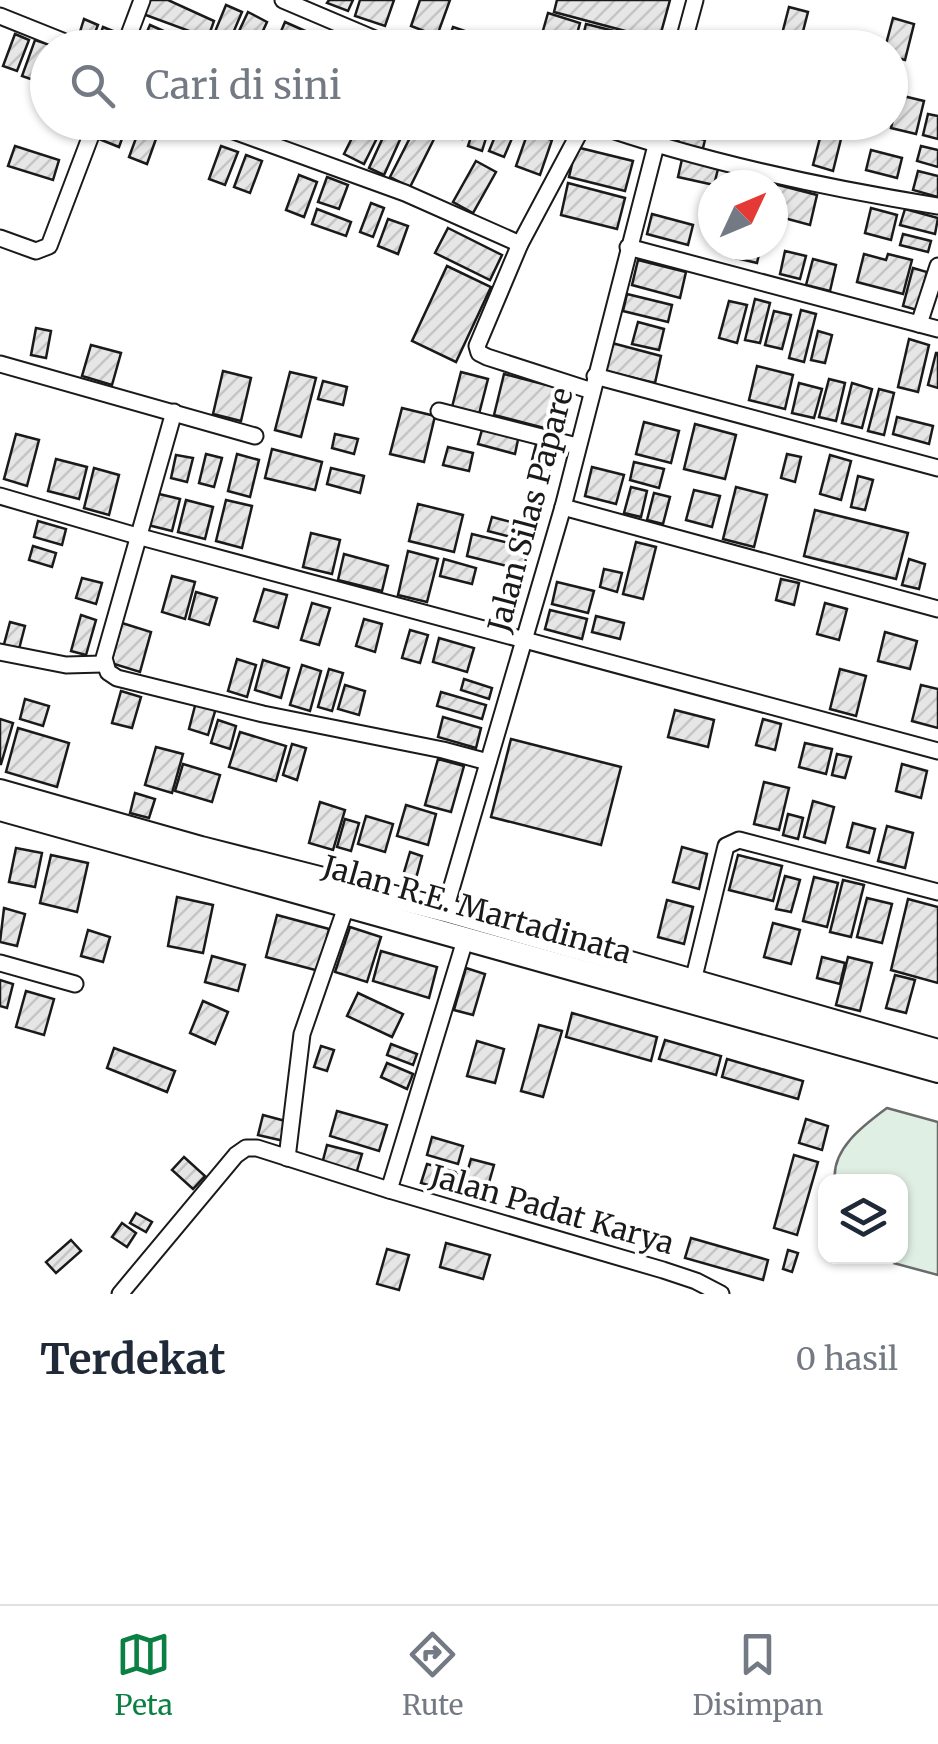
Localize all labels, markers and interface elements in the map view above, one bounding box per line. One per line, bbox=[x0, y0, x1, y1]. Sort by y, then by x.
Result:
search box bbox=[30, 30, 908, 140]
icon: search bbox=[65, 58, 120, 113]
text: Cari di sini bbox=[145, 62, 341, 109]
north arrow bbox=[698, 170, 788, 260]
street label: Jalan Silas Papare bbox=[479, 383, 581, 637]
street label: Jalan R.E. Martadinata bbox=[318, 846, 636, 971]
street label: Jalan Padat Karya bbox=[425, 1156, 679, 1262]
map controls bbox=[818, 1174, 908, 1264]
button: layers bbox=[818, 1174, 908, 1264]
text: Terdekat bbox=[40, 1333, 226, 1385]
text: 0 hasil bbox=[796, 1339, 898, 1379]
tab: Peta bbox=[115, 1627, 173, 1723]
tab: Rute bbox=[402, 1627, 463, 1723]
tab: Disimpan bbox=[692, 1627, 823, 1723]

